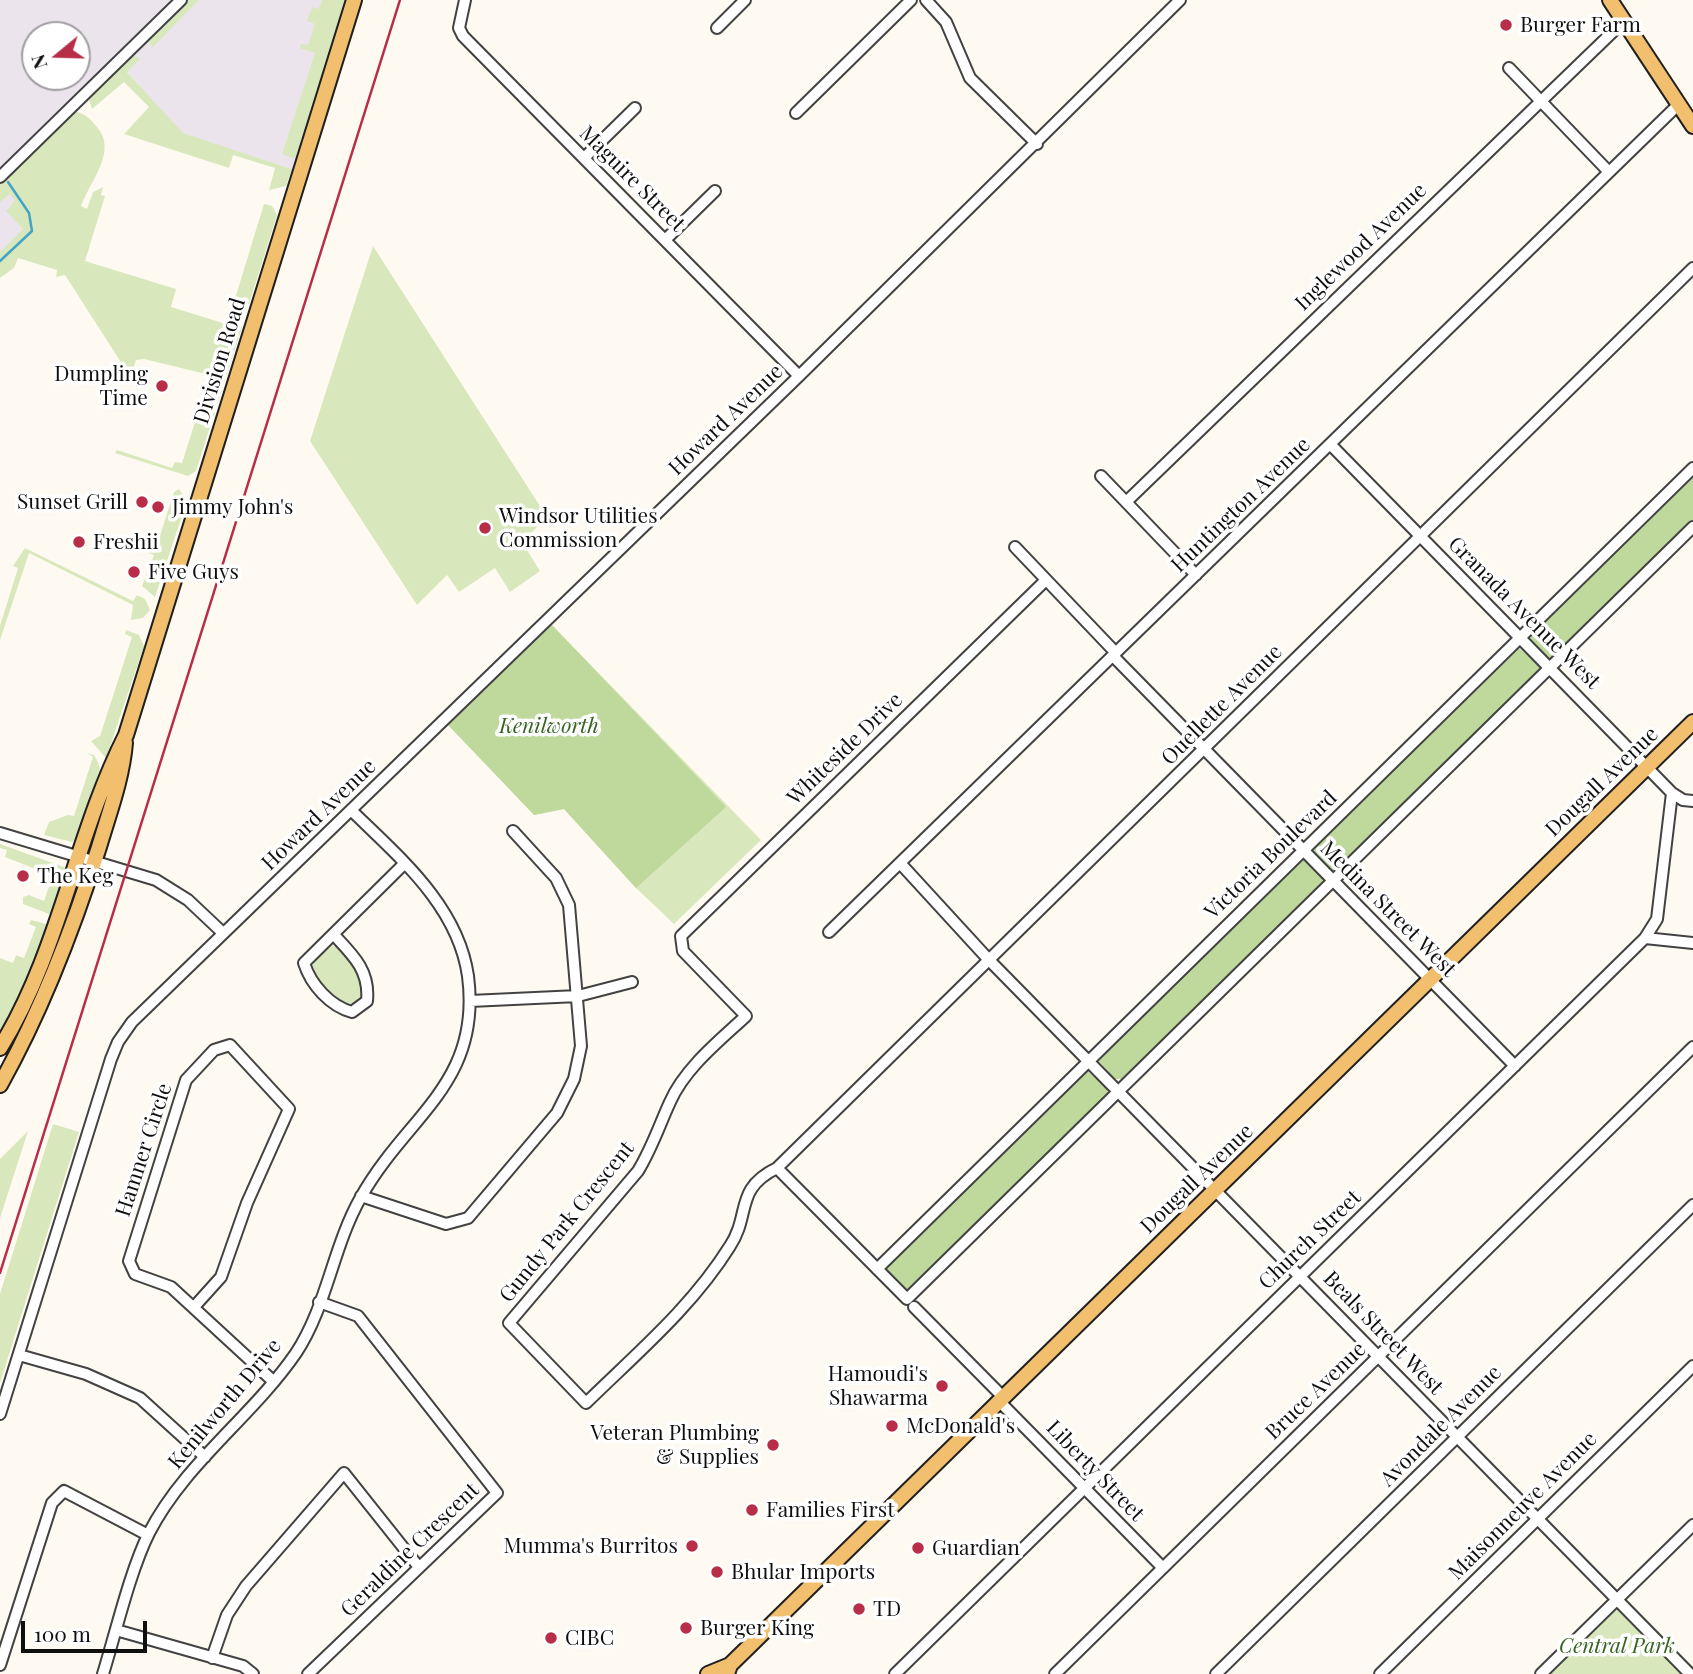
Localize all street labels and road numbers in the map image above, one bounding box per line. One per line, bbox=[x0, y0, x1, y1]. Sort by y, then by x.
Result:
street label: Maguire Street bbox=[574, 121, 690, 237]
street label: Inglewood Avenue bbox=[1290, 178, 1432, 316]
street label: Division Road bbox=[189, 295, 251, 427]
street label: Howard Avenue bbox=[664, 359, 788, 481]
street label: Huntington Avenue bbox=[1166, 432, 1316, 578]
street label: Granada Avenue West bbox=[1443, 532, 1605, 694]
street label: Ouellette Avenue bbox=[1157, 640, 1287, 770]
street label: Whiteside Drive bbox=[782, 688, 908, 810]
street label: Dougall Avenue bbox=[1540, 722, 1664, 842]
street label: Howard Avenue bbox=[257, 754, 381, 876]
street label: Victoria Boulevard bbox=[1200, 786, 1342, 924]
street label: Medina Street West bbox=[1315, 836, 1461, 982]
street label: Hamner Circle bbox=[111, 1080, 177, 1220]
street label: Dougall Avenue bbox=[1135, 1119, 1259, 1239]
street label: Gundy Park Crescent bbox=[494, 1136, 640, 1308]
street label: Church Street bbox=[1254, 1185, 1366, 1295]
street label: Beals Street West bbox=[1318, 1266, 1448, 1400]
street label: Kenilworth Drive bbox=[163, 1334, 287, 1474]
street label: Bruce Avenue bbox=[1261, 1337, 1371, 1445]
street label: Avondale Avenue bbox=[1375, 1360, 1507, 1492]
street label: Liberty Street bbox=[1041, 1416, 1149, 1526]
street label: Maisonneuve Avenue bbox=[1444, 1427, 1602, 1585]
street label: Geraldine Crescent bbox=[336, 1478, 484, 1622]

